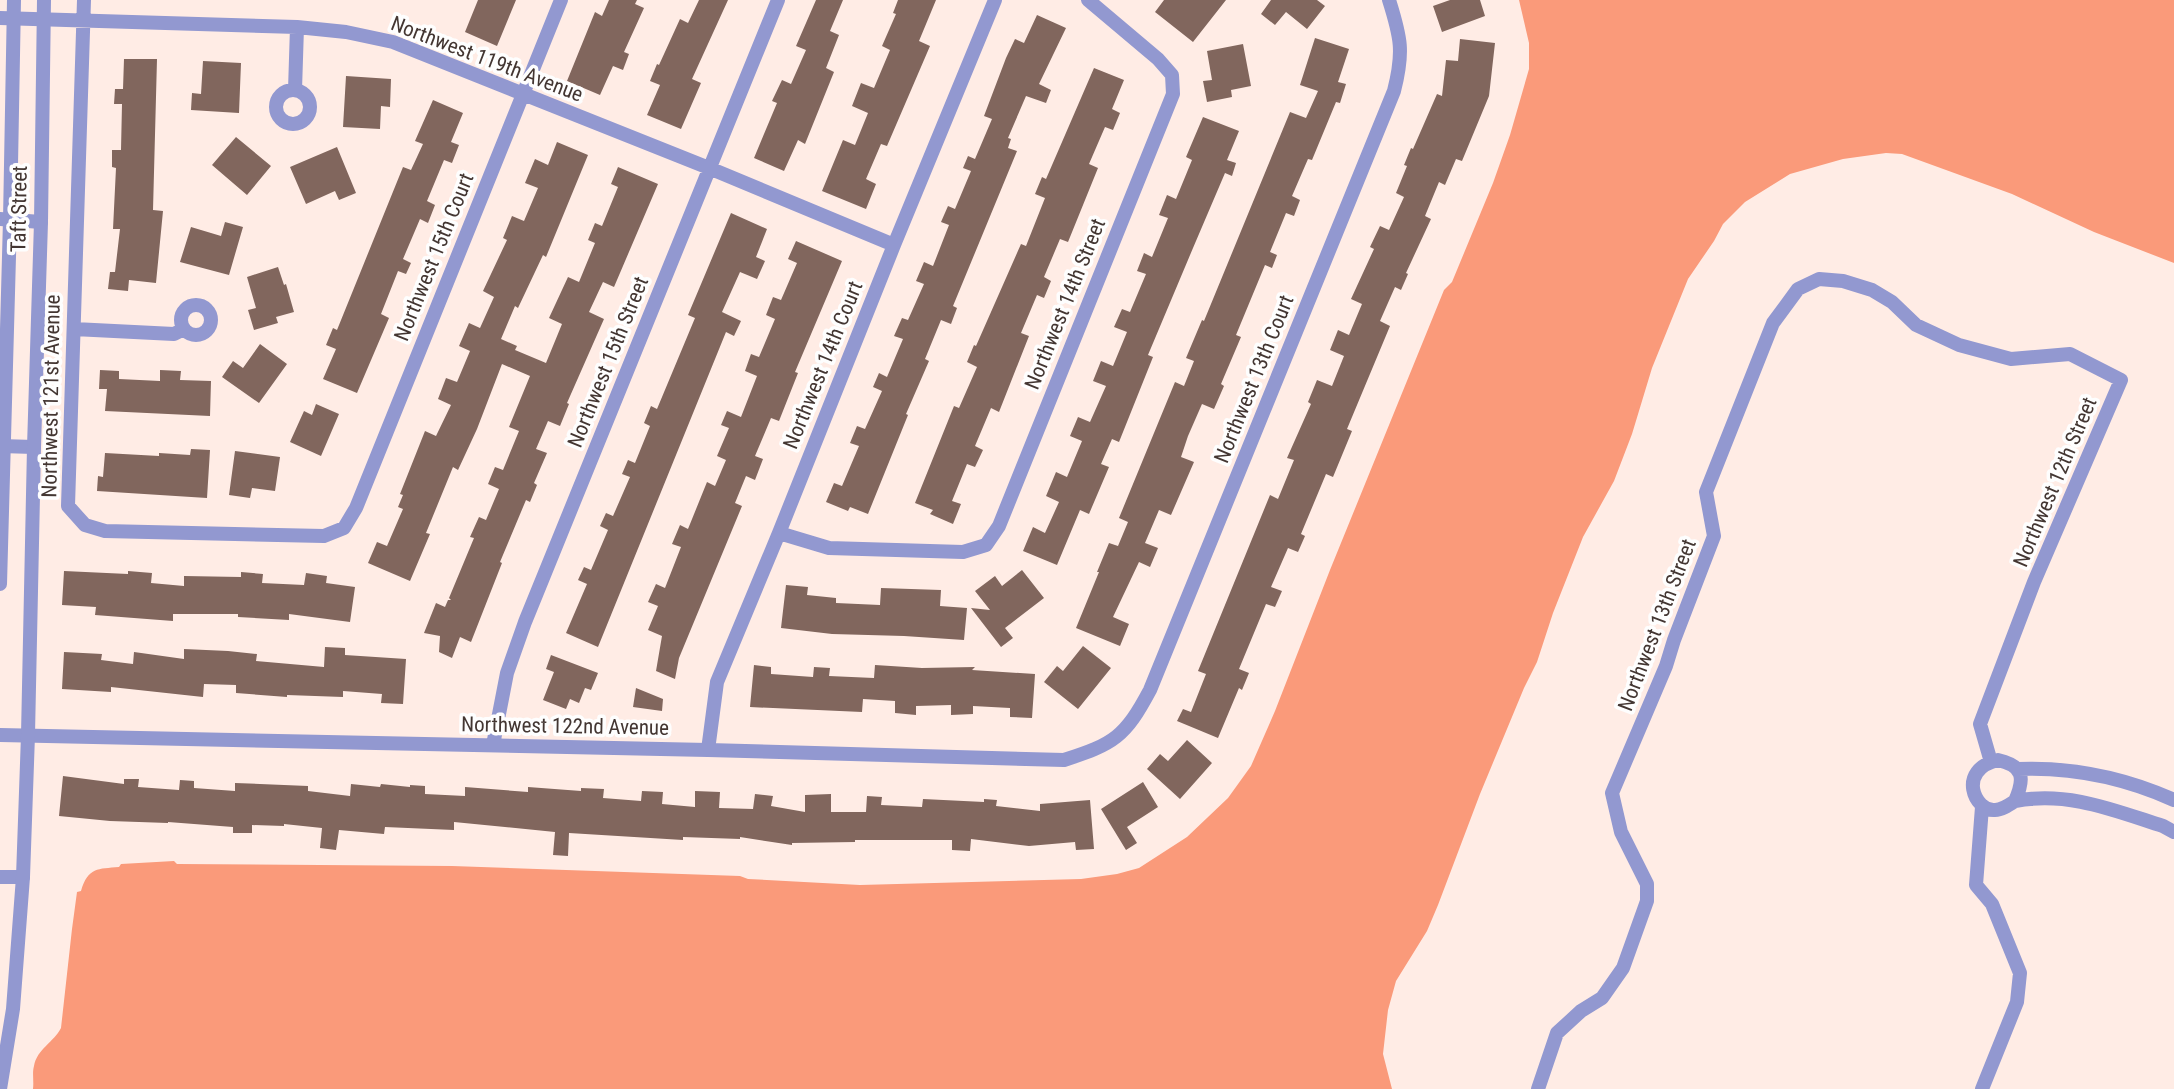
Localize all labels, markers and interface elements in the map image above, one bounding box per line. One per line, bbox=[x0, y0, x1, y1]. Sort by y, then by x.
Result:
street label: Northwest 119th Avenue bbox=[388, 11, 587, 107]
street label: Taft Street bbox=[6, 165, 32, 253]
street label: Northwest 15th Court bbox=[389, 170, 479, 344]
street label: Northwest 14th Street bbox=[1020, 215, 1110, 393]
street label: Northwest 15th Street bbox=[563, 273, 653, 451]
street label: Northwest 14th Court bbox=[778, 278, 868, 452]
street label: Northwest 13th Court bbox=[1209, 292, 1299, 466]
street label: Northwest 121st Avenue bbox=[37, 294, 65, 498]
street label: Northwest 12th Street bbox=[2008, 394, 2102, 570]
street label: Northwest 13th Street bbox=[1613, 536, 1701, 714]
street label: Northwest 122nd Avenue bbox=[461, 712, 669, 740]

